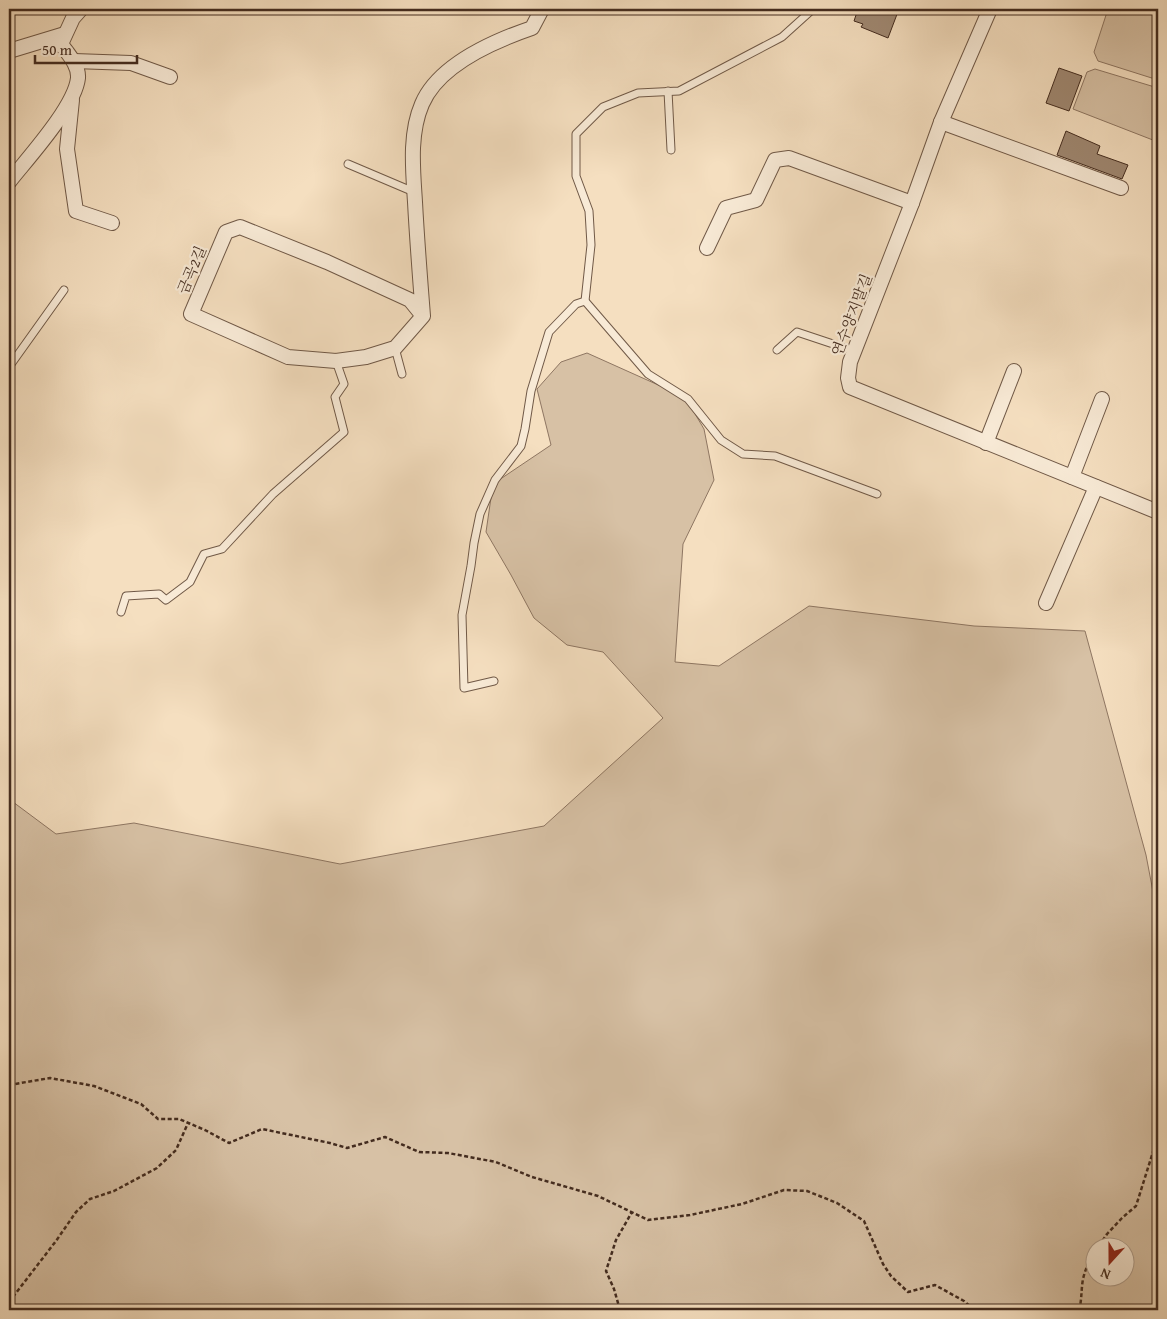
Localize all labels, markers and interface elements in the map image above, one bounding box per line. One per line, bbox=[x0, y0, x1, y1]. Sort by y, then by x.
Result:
scale bar bbox=[35, 32, 138, 64]
text: 50 m bbox=[42, 39, 73, 60]
street label: 금곡2길 bbox=[172, 242, 211, 297]
street label: 연수양지말길 bbox=[826, 270, 877, 359]
north arrow bbox=[1084, 1236, 1134, 1286]
text: N bbox=[1097, 1263, 1113, 1285]

